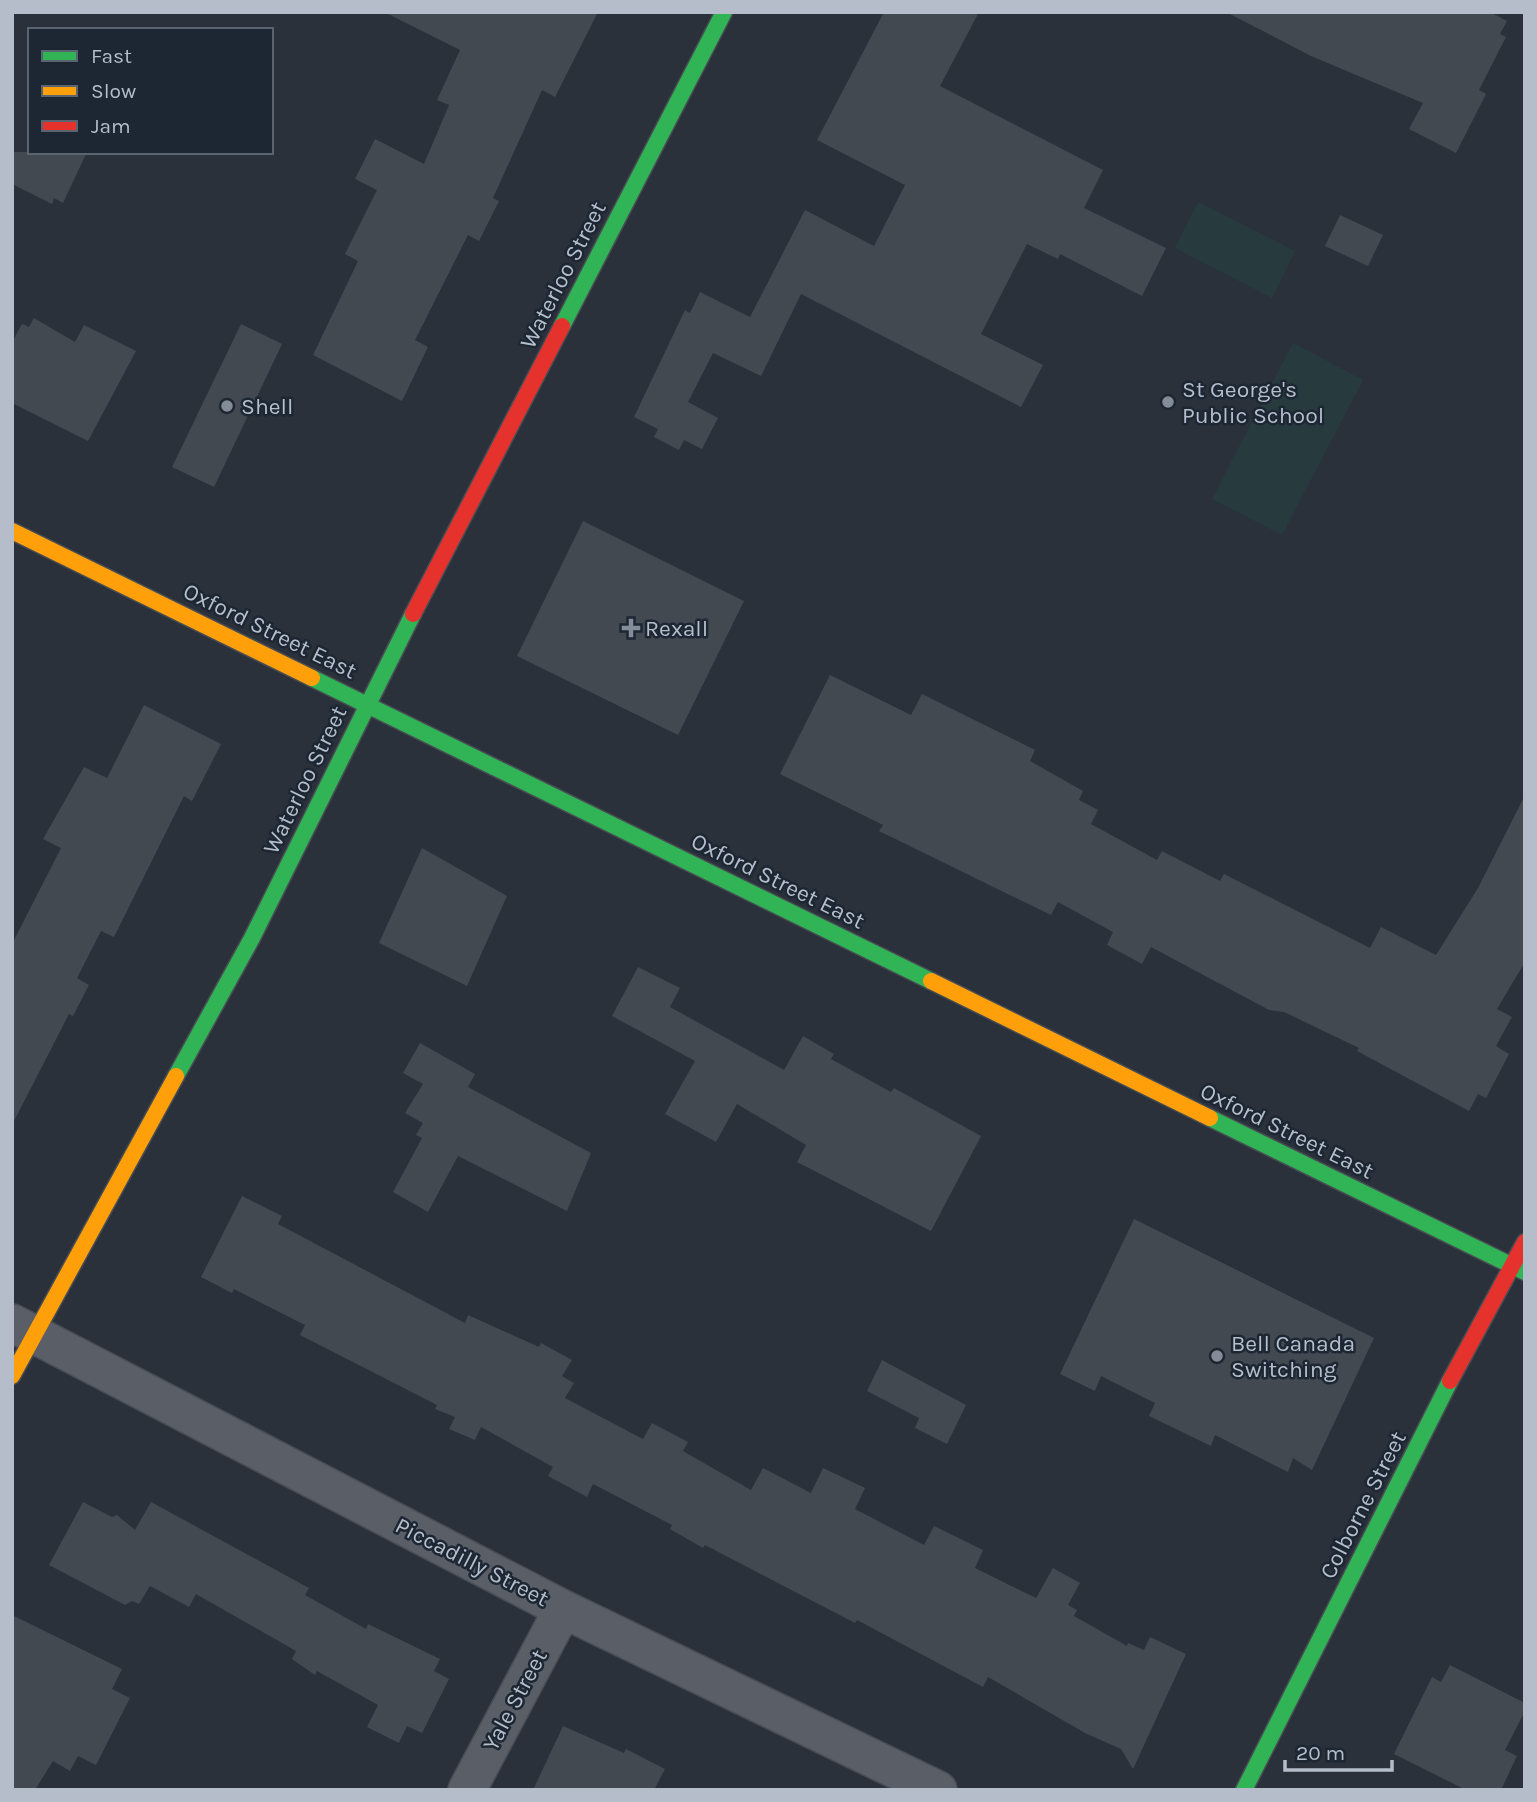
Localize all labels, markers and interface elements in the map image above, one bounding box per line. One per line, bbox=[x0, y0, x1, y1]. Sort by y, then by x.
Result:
legend bbox=[28, 28, 273, 154]
text: Fast bbox=[91, 44, 132, 68]
text: Slow bbox=[91, 79, 136, 103]
text: Jam bbox=[91, 114, 131, 138]
street label: Waterloo Street bbox=[514, 197, 612, 353]
place label: St George's Public School bbox=[1182, 376, 1324, 429]
place label: Shell bbox=[241, 393, 293, 420]
marker: St George's Public School bbox=[1160, 394, 1176, 410]
marker: Shell bbox=[219, 398, 235, 414]
street label: Oxford Street East bbox=[179, 577, 361, 685]
place label: Rexall bbox=[645, 615, 708, 642]
marker: Rexall bbox=[623, 620, 639, 636]
street label: Waterloo Street bbox=[257, 701, 353, 858]
street label: Oxford Street East bbox=[687, 827, 869, 935]
street label: Oxford Street East bbox=[1196, 1077, 1378, 1185]
place label: Bell Canada Switching bbox=[1231, 1330, 1355, 1383]
marker: Bell Canada Switching bbox=[1209, 1348, 1225, 1364]
street label: Colborne Street bbox=[1314, 1426, 1412, 1583]
street label: Piccadilly Street bbox=[391, 1512, 554, 1612]
street label: Yale Street bbox=[477, 1644, 553, 1755]
scale bar bbox=[1285, 1728, 1392, 1772]
text: 20 m bbox=[1296, 1741, 1345, 1765]

